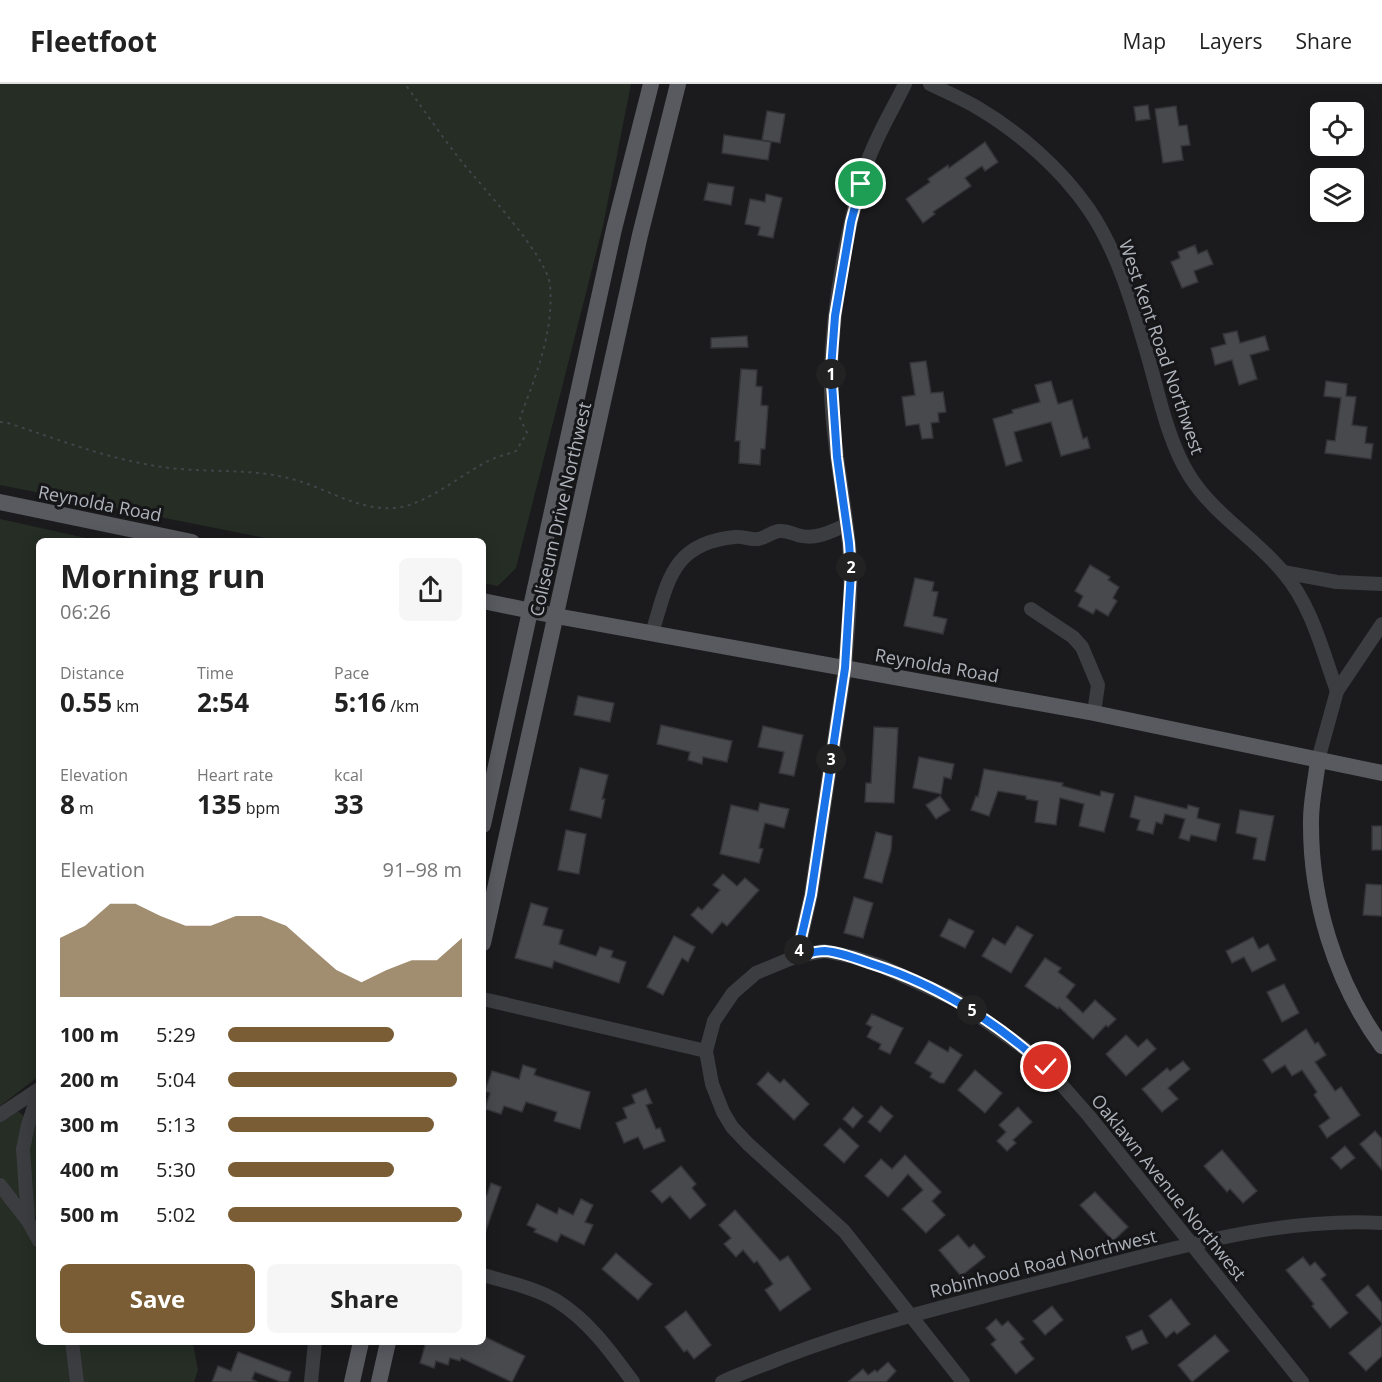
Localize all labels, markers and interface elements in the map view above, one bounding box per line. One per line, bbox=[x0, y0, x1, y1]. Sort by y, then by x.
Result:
text: Fleetfoot bbox=[30, 22, 157, 60]
text: Map bbox=[1123, 27, 1166, 55]
text: Layers bbox=[1199, 27, 1263, 55]
text: Share bbox=[1296, 27, 1352, 55]
map controls bbox=[1310, 102, 1364, 222]
button: locate bbox=[1310, 102, 1364, 156]
pin bbox=[835, 158, 886, 209]
icon: arrive bbox=[844, 167, 877, 200]
button: layers bbox=[1310, 168, 1364, 222]
street label: West Kent Road Northwest bbox=[1114, 236, 1210, 458]
pin: 1 bbox=[816, 359, 846, 389]
text: 1 bbox=[826, 363, 836, 385]
street label: Coliseum Drive Northwest bbox=[524, 399, 596, 619]
street label: Reynolda Road bbox=[36, 479, 164, 527]
pin: 2 bbox=[836, 552, 866, 582]
text: Morning run bbox=[60, 553, 266, 598]
text: 2 bbox=[846, 556, 856, 578]
button: share bbox=[399, 558, 462, 621]
text: 06:26 bbox=[60, 598, 111, 625]
street label: Reynolda Road bbox=[873, 642, 1001, 688]
text: Distance bbox=[60, 662, 124, 684]
text: Time bbox=[197, 662, 234, 684]
text: Pace bbox=[334, 662, 369, 684]
text: 0.55 bbox=[60, 684, 112, 720]
text: 2:54 bbox=[197, 684, 249, 720]
text: 5:16 bbox=[334, 684, 386, 720]
text: km bbox=[112, 695, 139, 717]
text: /km bbox=[386, 695, 419, 717]
pin: 3 bbox=[816, 744, 846, 774]
text: 3 bbox=[826, 748, 836, 770]
text: Elevation bbox=[60, 764, 128, 786]
text: Heart rate bbox=[197, 764, 273, 786]
text: kcal bbox=[334, 764, 363, 786]
text: 8 bbox=[60, 786, 75, 822]
text: 135 bbox=[197, 786, 242, 822]
text: 33 bbox=[334, 786, 364, 822]
text: m bbox=[75, 797, 94, 819]
text: bpm bbox=[242, 797, 280, 819]
text: Elevation bbox=[60, 856, 145, 883]
text: 91–98 m bbox=[383, 856, 462, 883]
pin: 4 bbox=[784, 935, 814, 965]
text: 4 bbox=[794, 939, 804, 961]
pin: 5 bbox=[957, 995, 987, 1025]
text: 5 bbox=[967, 999, 977, 1021]
text: 100 m bbox=[60, 1021, 119, 1048]
text: 5:29 bbox=[156, 1021, 196, 1048]
pin bbox=[1020, 1041, 1071, 1092]
icon: check bbox=[1029, 1050, 1062, 1083]
text: 200 m bbox=[60, 1066, 119, 1093]
text: 5:04 bbox=[156, 1066, 196, 1093]
street label: Oaklawn Avenue Northwest bbox=[1086, 1089, 1252, 1285]
text: 300 m bbox=[60, 1111, 119, 1138]
text: 5:13 bbox=[156, 1111, 196, 1138]
text: 400 m bbox=[60, 1156, 119, 1183]
text: 5:30 bbox=[156, 1156, 196, 1183]
text: 500 m bbox=[60, 1201, 119, 1228]
text: 5:02 bbox=[156, 1201, 196, 1228]
street label: Robinhood Road Northwest bbox=[927, 1223, 1159, 1303]
button: Save bbox=[60, 1264, 255, 1333]
button: Share bbox=[267, 1264, 462, 1333]

